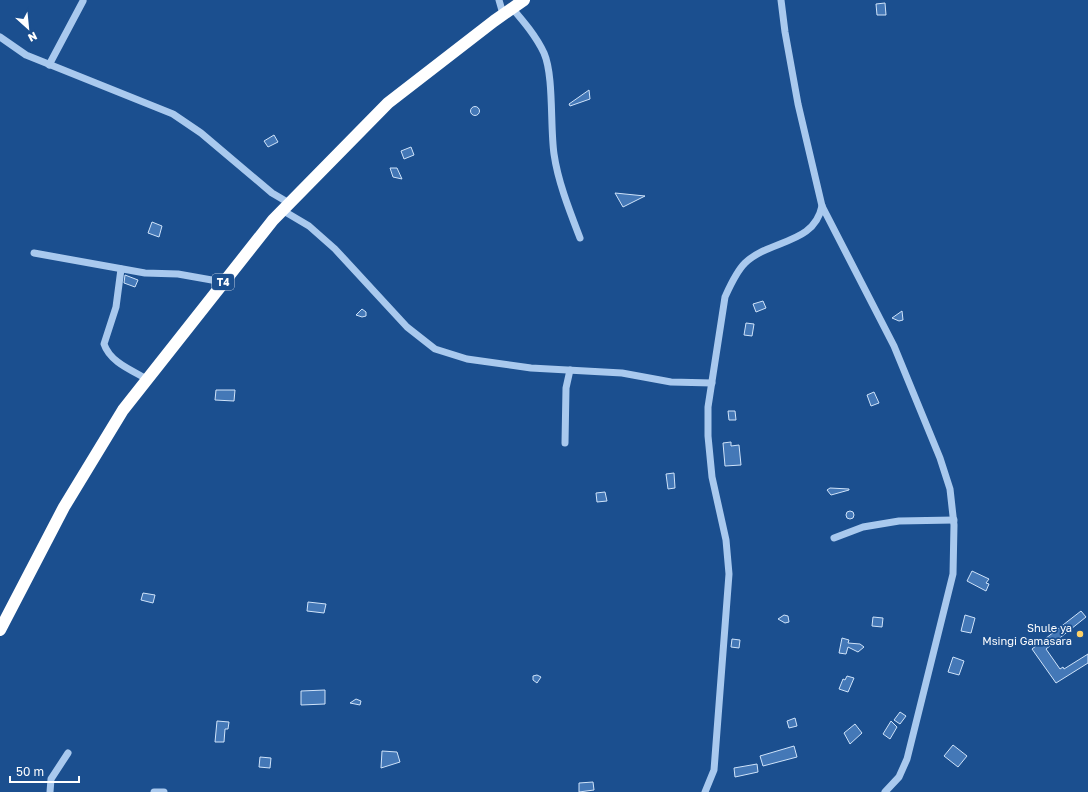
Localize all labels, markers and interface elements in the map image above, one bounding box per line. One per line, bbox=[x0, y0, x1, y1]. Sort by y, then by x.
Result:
north arrow bbox=[8, 8, 48, 48]
text: N bbox=[26, 30, 39, 45]
road number: T4 bbox=[212, 274, 234, 290]
place label: Shule ya Msingi Gamasara bbox=[982, 621, 1072, 647]
marker: Shule ya Msingi Gamasara bbox=[1075, 629, 1085, 639]
scale bar bbox=[10, 758, 79, 784]
text: 50 m bbox=[16, 764, 44, 779]

